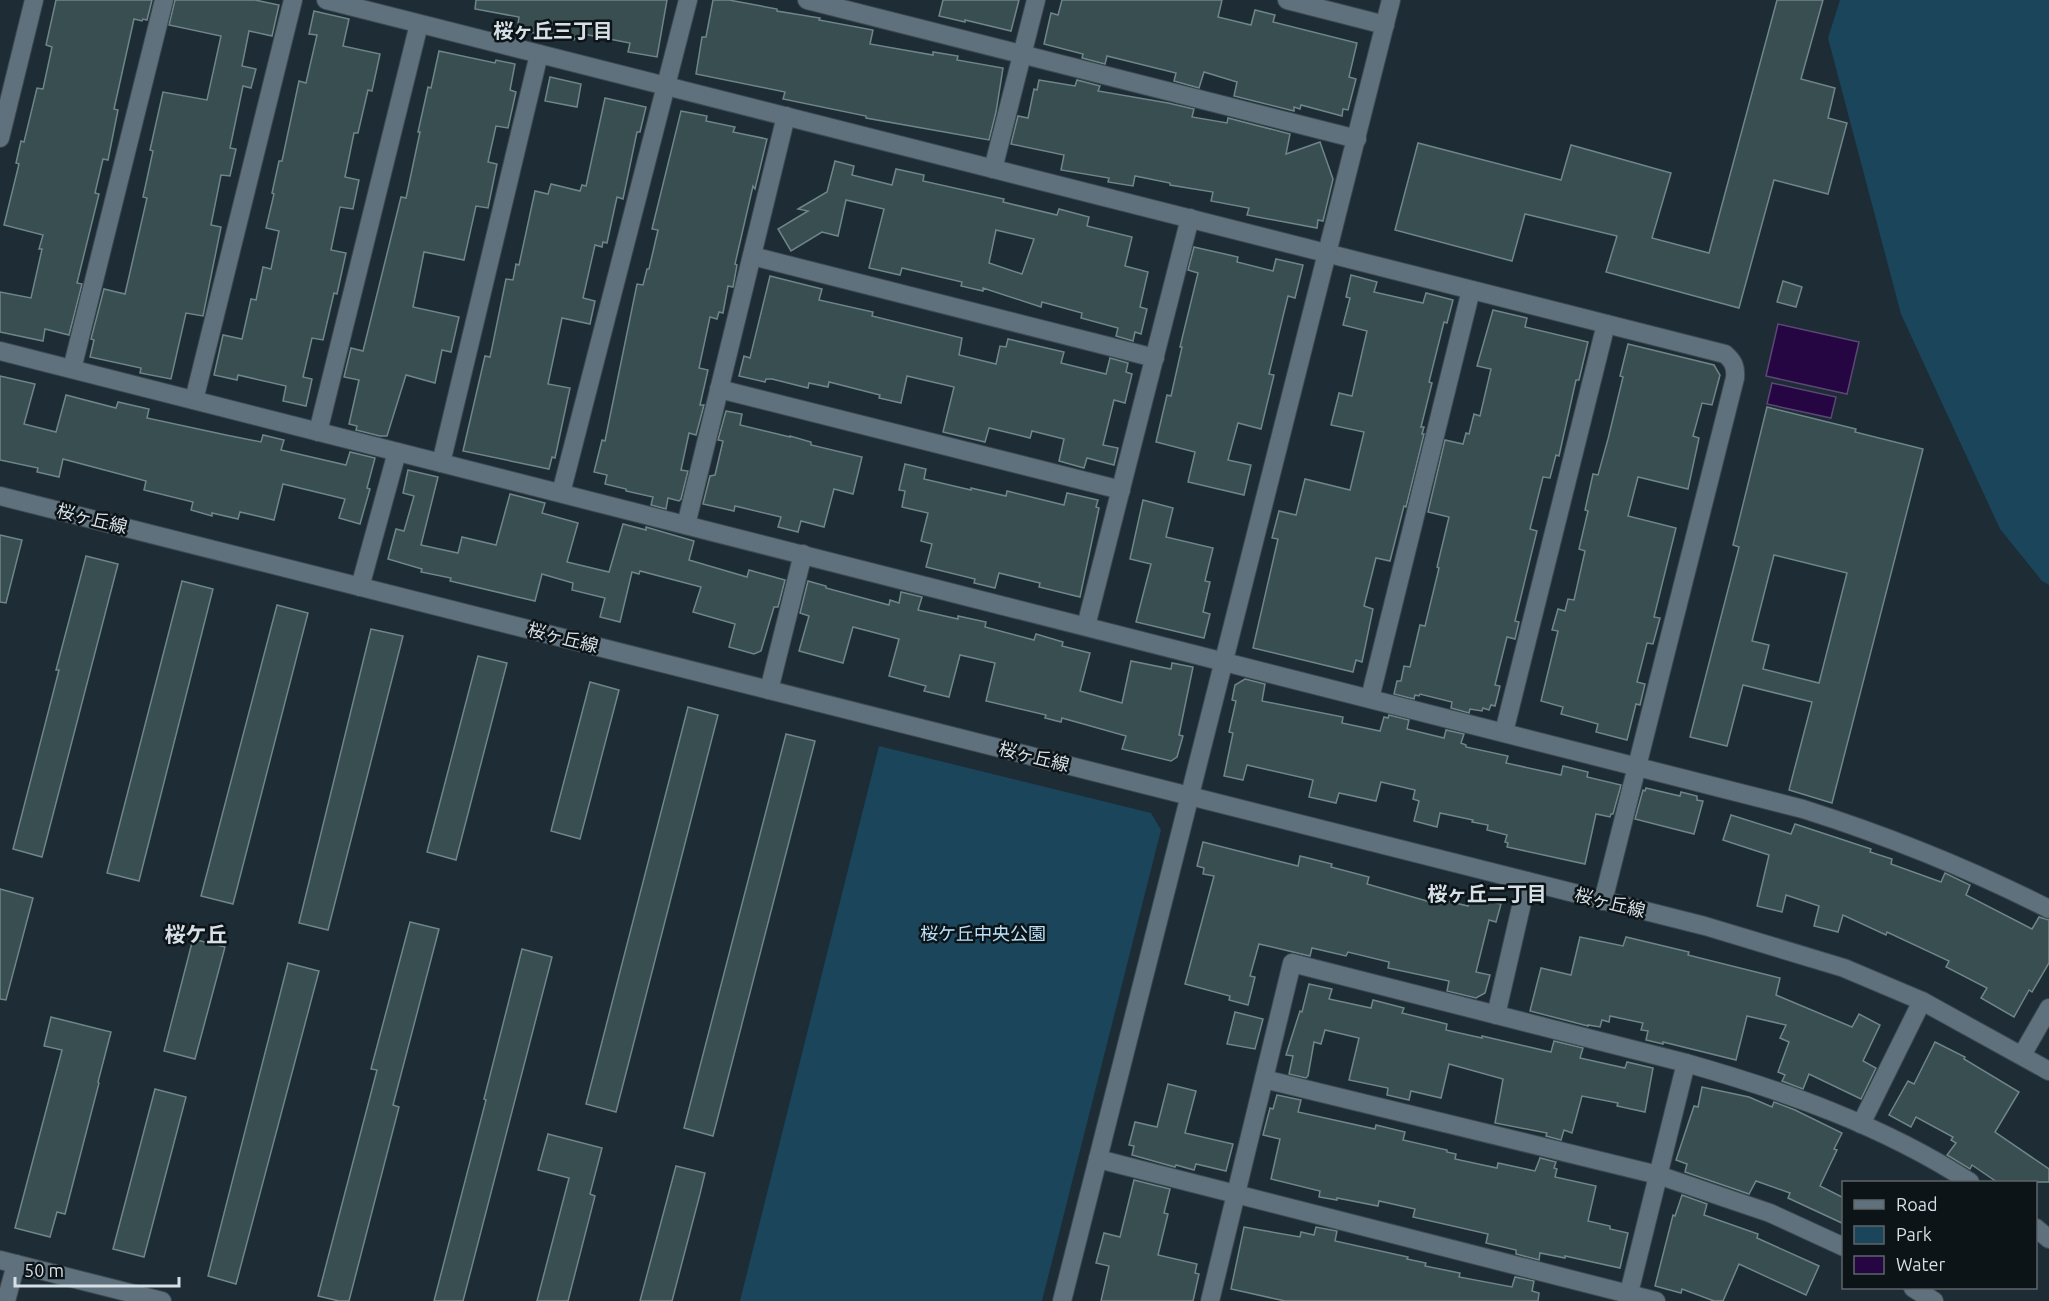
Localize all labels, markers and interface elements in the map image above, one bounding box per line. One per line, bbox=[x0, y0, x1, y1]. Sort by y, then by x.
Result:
district label: 桜ヶ丘三丁目 bbox=[493, 19, 613, 42]
street label: 桜ヶ丘線 bbox=[55, 500, 130, 536]
street label: 桜ヶ丘線 bbox=[526, 619, 601, 655]
street label: 桜ヶ丘線 bbox=[997, 738, 1072, 774]
district label: 桜ヶ丘二丁目 bbox=[1427, 882, 1547, 905]
street label: 桜ヶ丘線 bbox=[1573, 884, 1648, 920]
district label: 桜ケ丘 bbox=[165, 922, 228, 946]
park label: 桜ケ丘中央公園 bbox=[920, 923, 1046, 943]
legend bbox=[1842, 1181, 2037, 1289]
text: Road bbox=[1896, 1194, 1938, 1214]
text: Park bbox=[1896, 1224, 1932, 1244]
scale bar bbox=[15, 1250, 178, 1288]
text: Water bbox=[1896, 1254, 1946, 1274]
text: 50 m bbox=[24, 1260, 64, 1280]

